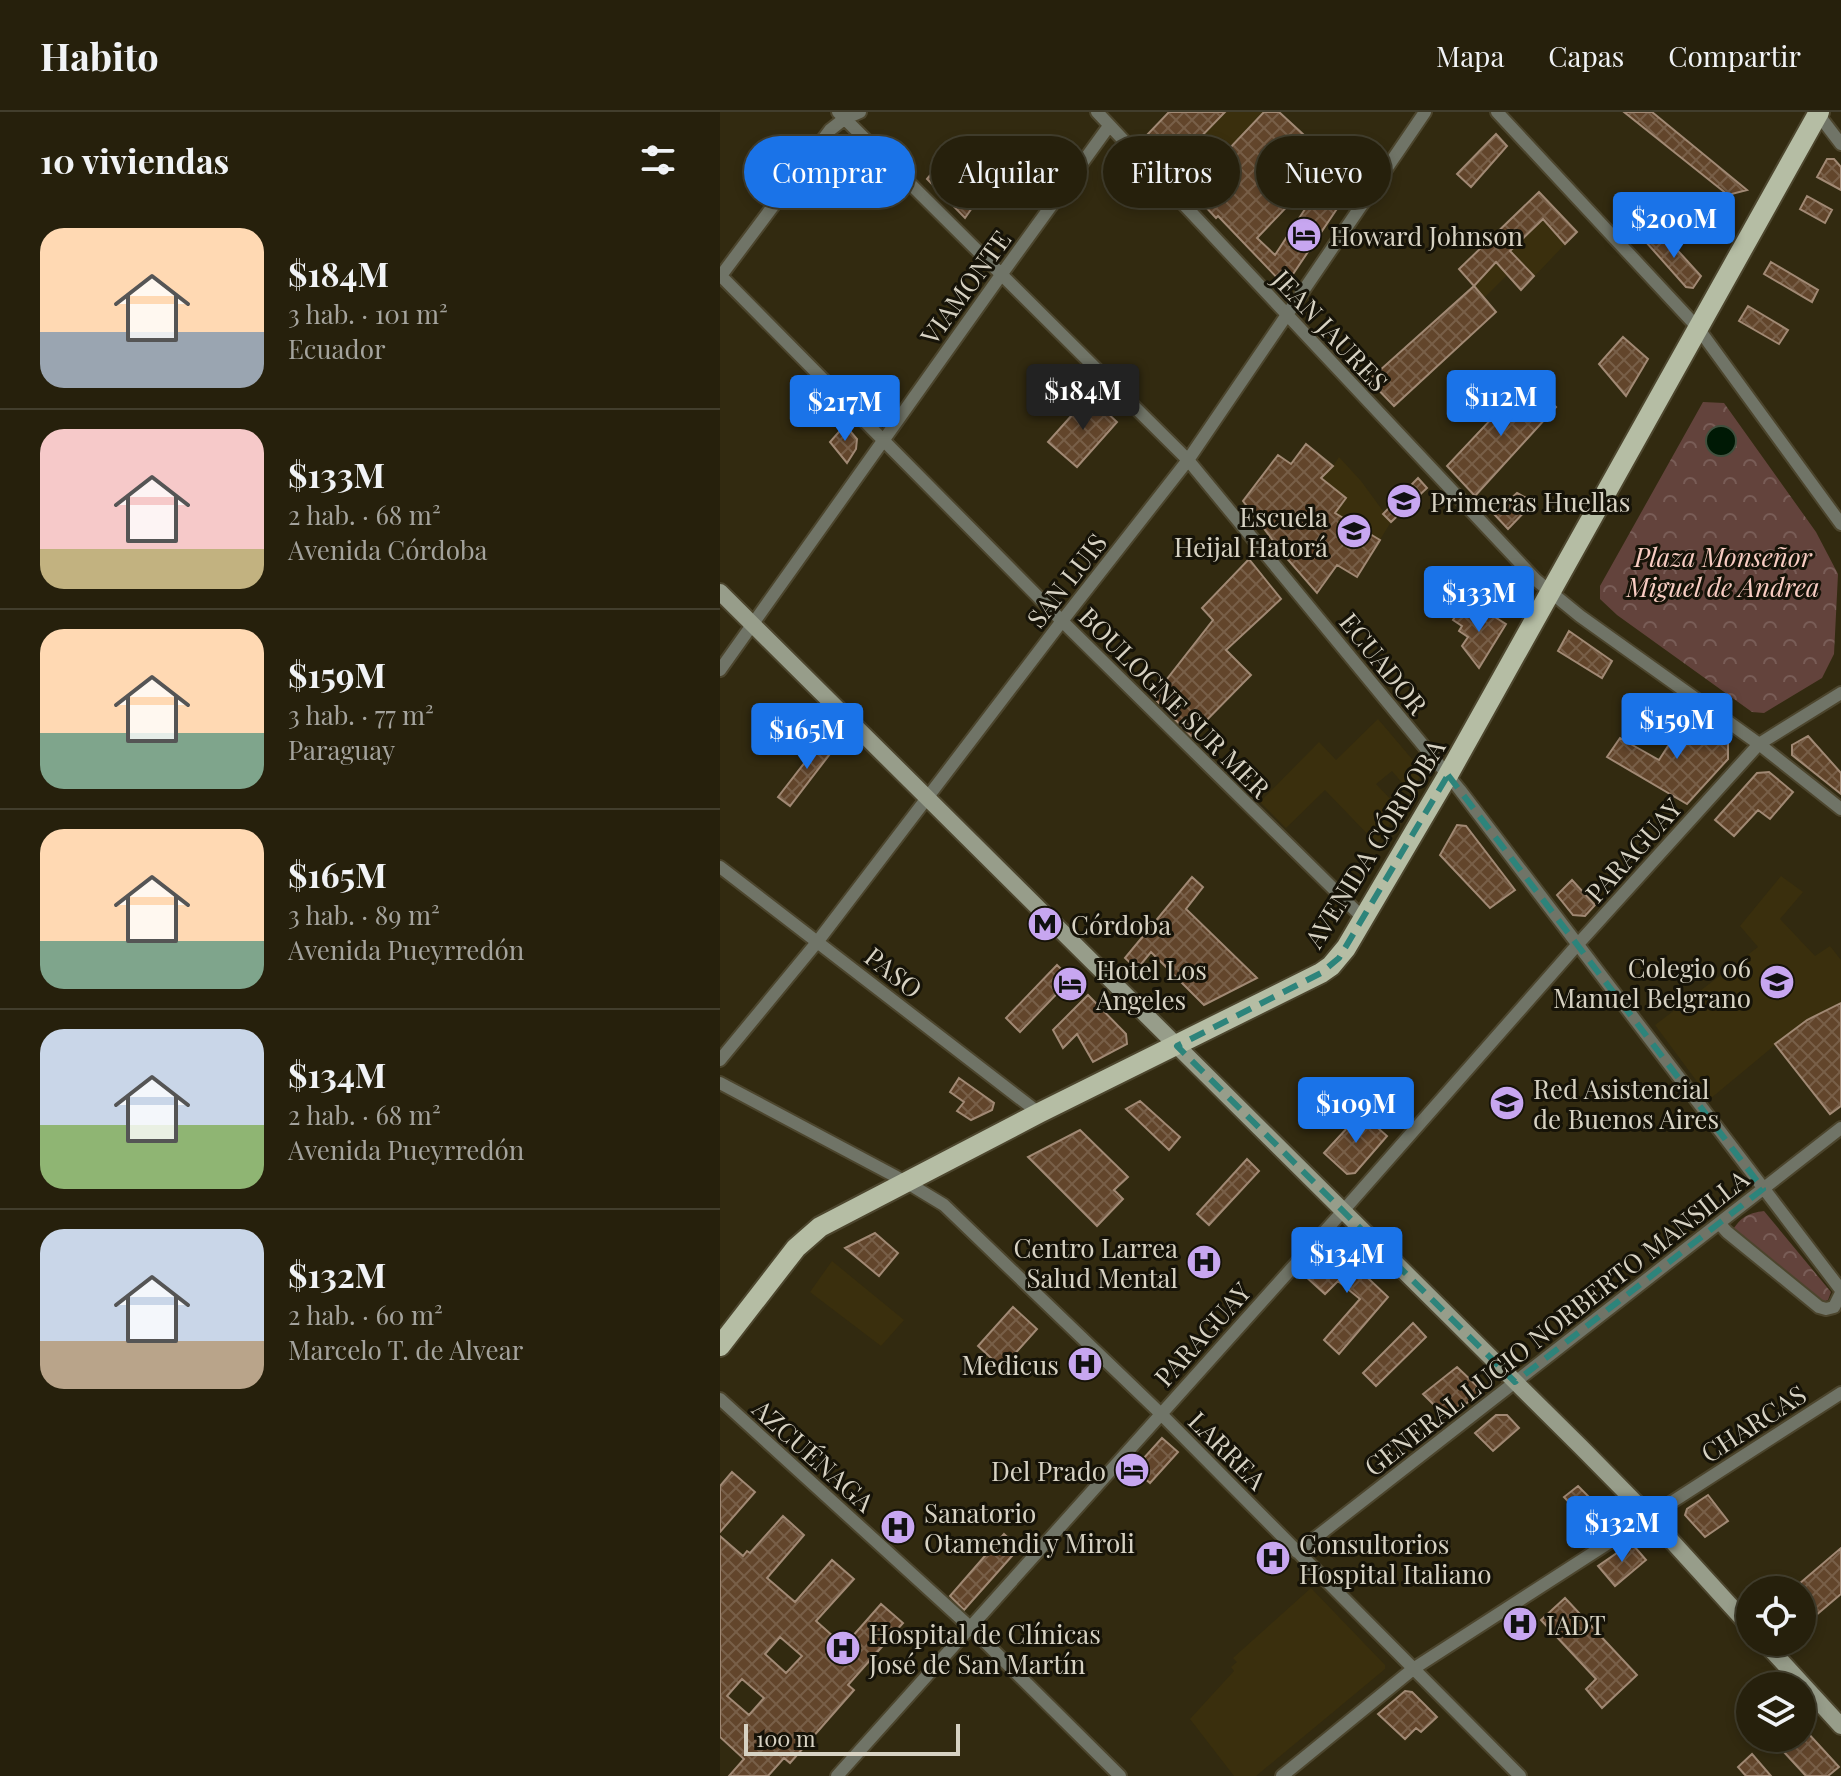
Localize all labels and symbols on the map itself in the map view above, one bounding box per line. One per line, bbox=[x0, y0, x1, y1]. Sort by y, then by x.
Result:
pin: $200M bbox=[1618, 192, 1730, 260]
hotel icon: Howard Johnson bbox=[1285, 216, 1323, 254]
place label: Howard Johnson bbox=[1330, 218, 1523, 253]
street label: VIAMONTE bbox=[911, 223, 1018, 352]
street label: JEAN JAURES bbox=[1265, 261, 1396, 398]
pin: $184M bbox=[1027, 364, 1139, 432]
pin: $112M bbox=[1445, 370, 1557, 438]
pin: $217M bbox=[789, 375, 901, 443]
school or university icon: Primeras Huellas bbox=[1385, 482, 1423, 520]
place label: Primeras Huellas bbox=[1430, 484, 1630, 519]
place label: Escuela Heijal Hatorá bbox=[1174, 499, 1328, 564]
school or university icon: Escuela Heijal Hatorá bbox=[1335, 512, 1373, 550]
street label: SAN LUIS bbox=[1018, 526, 1114, 634]
park label: Plaza Monseñor Miguel de Andrea bbox=[1625, 539, 1820, 604]
pin: $133M bbox=[1423, 566, 1535, 634]
street label: BOULOGNE SUR MER bbox=[1072, 599, 1279, 806]
street label: ECUADOR bbox=[1332, 605, 1436, 722]
pin: $159M bbox=[1621, 693, 1733, 761]
pin: $165M bbox=[751, 703, 863, 771]
street label: AVENIDA CÓRDOBA bbox=[1295, 732, 1453, 955]
street label: PARAGUAY bbox=[1577, 790, 1689, 910]
metro station icon: Córdoba bbox=[1026, 905, 1064, 943]
place label: Córdoba bbox=[1071, 907, 1171, 942]
street label: PASO bbox=[858, 939, 930, 1005]
place label: Colegio 06 Manuel Belgrano bbox=[1553, 950, 1751, 1015]
place label: Hotel Los Angeles bbox=[1095, 952, 1207, 1017]
school or university icon: Colegio 06 Manuel Belgrano bbox=[1758, 963, 1796, 1001]
hotel icon: Hotel Los Angeles bbox=[1051, 965, 1089, 1003]
place label: Red Asistencial de Buenos Aires bbox=[1533, 1071, 1719, 1136]
pin: $109M bbox=[1300, 1077, 1412, 1145]
school or university icon: Red Asistencial de Buenos Aires bbox=[1488, 1084, 1526, 1122]
street label: GENERAL LUCIO NORBERTO MANSILLA bbox=[1356, 1160, 1756, 1483]
pin: $134M bbox=[1291, 1227, 1403, 1295]
place label: Centro Larrea Salud Mental bbox=[1013, 1230, 1178, 1295]
hospital icon: Centro Larrea Salud Mental bbox=[1185, 1243, 1223, 1281]
street label: PARAGUAY bbox=[1146, 1274, 1258, 1394]
hospital icon: Medicus bbox=[1066, 1345, 1104, 1383]
place label: Medicus bbox=[962, 1347, 1059, 1382]
street label: CHARCAS bbox=[1694, 1376, 1812, 1470]
street label: AZCUÉNAGA bbox=[745, 1390, 883, 1519]
street label: LARREA bbox=[1181, 1403, 1275, 1497]
hotel icon: Del Prado bbox=[1113, 1451, 1151, 1489]
place label: Del Prado bbox=[991, 1453, 1106, 1488]
place label: Sanatorio Otamendi y Miroli bbox=[924, 1495, 1135, 1560]
pin: $132M bbox=[1566, 1496, 1678, 1564]
hospital icon: Sanatorio Otamendi y Miroli bbox=[879, 1508, 917, 1546]
place label: Consultorios Hospital Italiano bbox=[1299, 1526, 1491, 1591]
hospital icon: Consultorios Hospital Italiano bbox=[1254, 1539, 1292, 1577]
hospital icon: IADT bbox=[1501, 1605, 1539, 1643]
place label: IADT bbox=[1546, 1607, 1606, 1642]
place label: Hospital de Clínicas José de San Martín bbox=[868, 1616, 1101, 1681]
hospital icon: Hospital de Clínicas José de San Martín bbox=[824, 1629, 862, 1667]
scale bar bbox=[744, 1720, 960, 1756]

